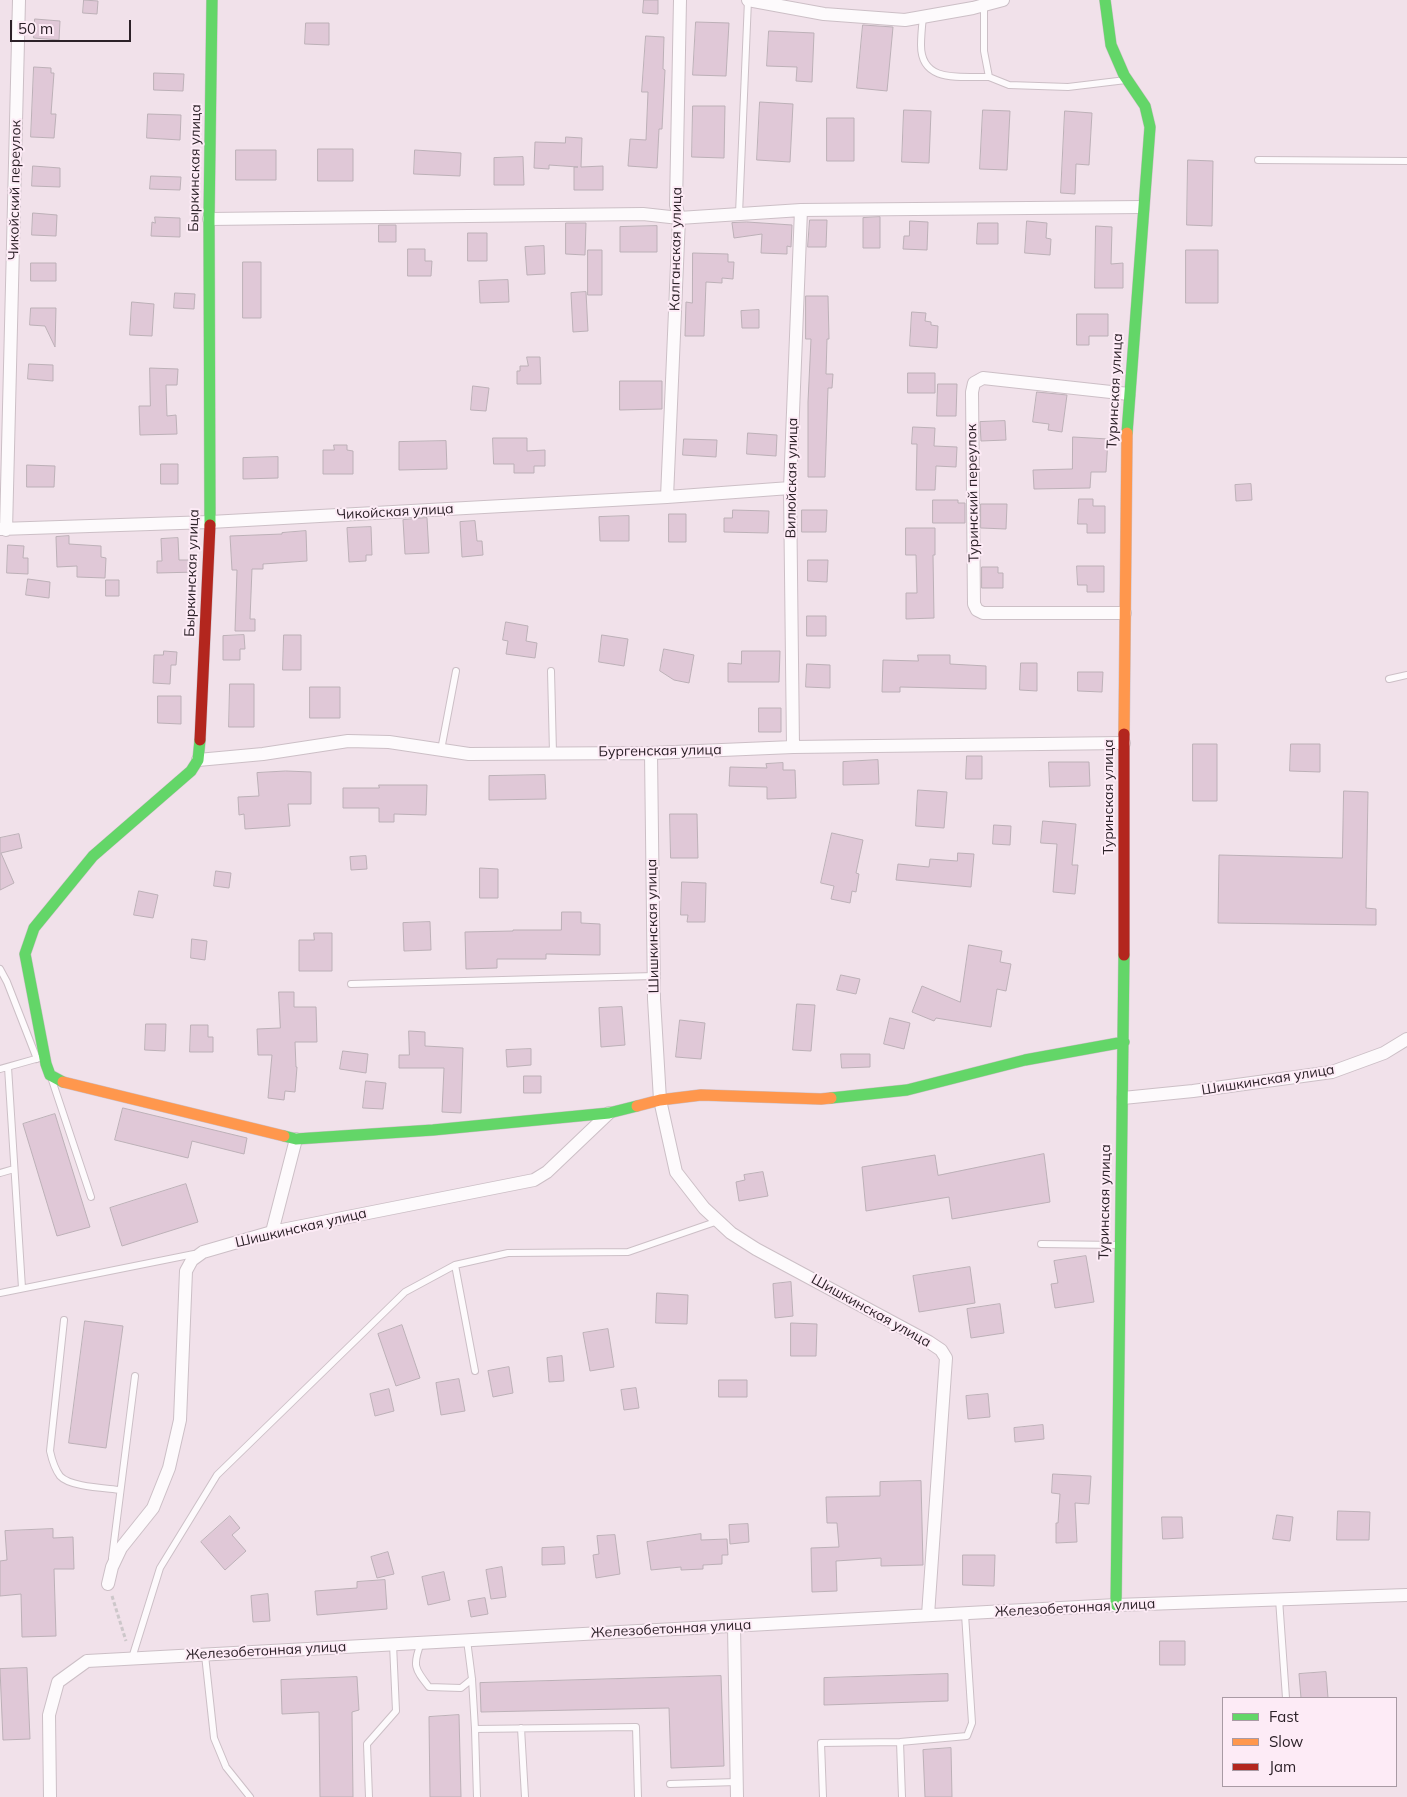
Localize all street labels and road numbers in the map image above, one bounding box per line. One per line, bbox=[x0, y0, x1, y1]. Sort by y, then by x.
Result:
street label: Быркинская улица bbox=[185, 104, 205, 232]
street label: Чикойский переулок bbox=[5, 120, 25, 260]
street label: Калганская улица bbox=[667, 187, 685, 311]
street label: Туринская улица bbox=[1104, 333, 1126, 449]
street label: Вилюйская улица bbox=[783, 418, 801, 538]
street label: Туринский переулок bbox=[963, 424, 983, 562]
street label: Чикойская улица bbox=[336, 501, 454, 523]
street label: Быркинская улица bbox=[181, 509, 203, 637]
street label: Туринская улица bbox=[1101, 739, 1117, 855]
street label: Бургенская улица bbox=[598, 742, 722, 760]
street label: Шишкинская улица bbox=[643, 859, 663, 993]
street label: Шишкинская улица bbox=[1200, 1061, 1336, 1099]
street label: Туринская улица bbox=[1096, 1144, 1114, 1260]
street label: Шишкинская улица bbox=[234, 1205, 368, 1251]
street label: Шишкинская улица bbox=[808, 1271, 934, 1351]
street label: Железобетонная улица bbox=[994, 1595, 1156, 1621]
street label: Железобетонная улица bbox=[590, 1616, 752, 1642]
street label: Железобетонная улица bbox=[185, 1638, 347, 1664]

